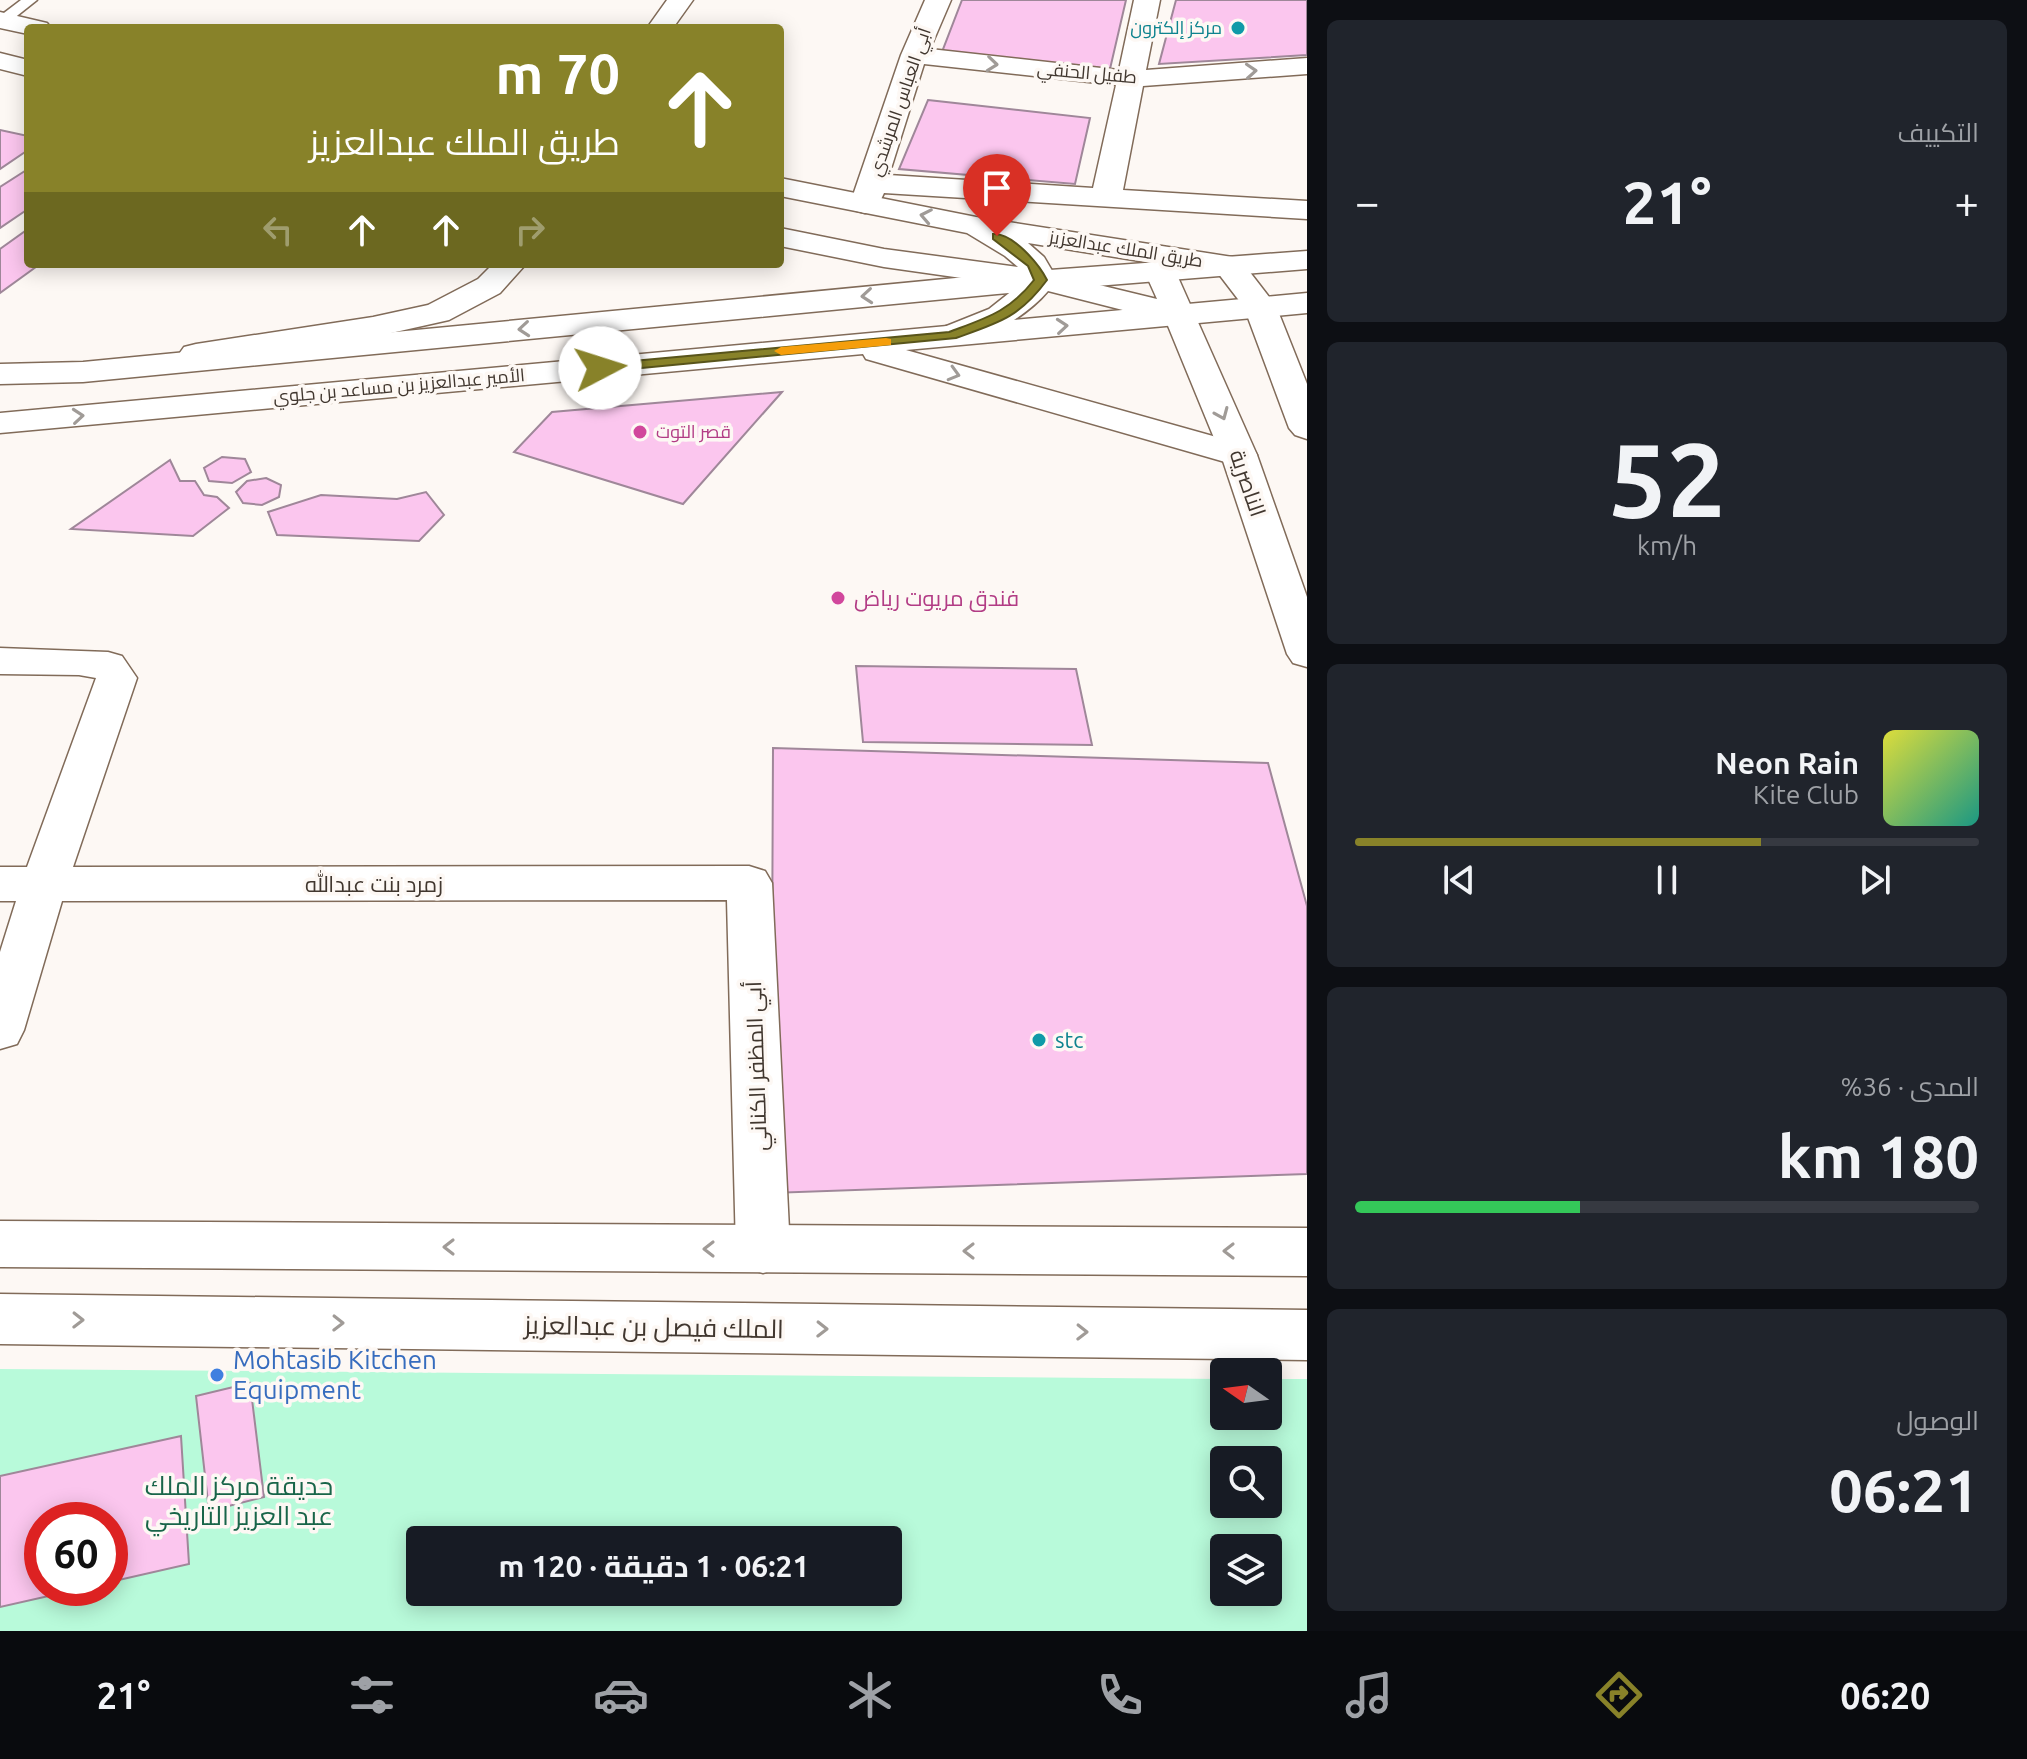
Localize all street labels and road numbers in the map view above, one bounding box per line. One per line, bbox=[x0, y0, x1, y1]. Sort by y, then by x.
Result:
street label: أبي العباس المرشدي bbox=[864, 25, 939, 180]
street label: طفيل الحنفي bbox=[1036, 58, 1138, 91]
street label: طريق الملك عبدالعزيز bbox=[1046, 226, 1204, 273]
street label: الأمير عبدالعزيز بن مساعد بن جلوي bbox=[272, 364, 526, 411]
street label: الناصرية bbox=[1224, 446, 1272, 520]
street label: زمرد بنت عبدالله bbox=[305, 870, 443, 897]
street label: أبي المظفر الكناني bbox=[740, 980, 776, 1151]
street label: الملك فيصل بن عبدالعزيز bbox=[522, 1310, 784, 1345]

